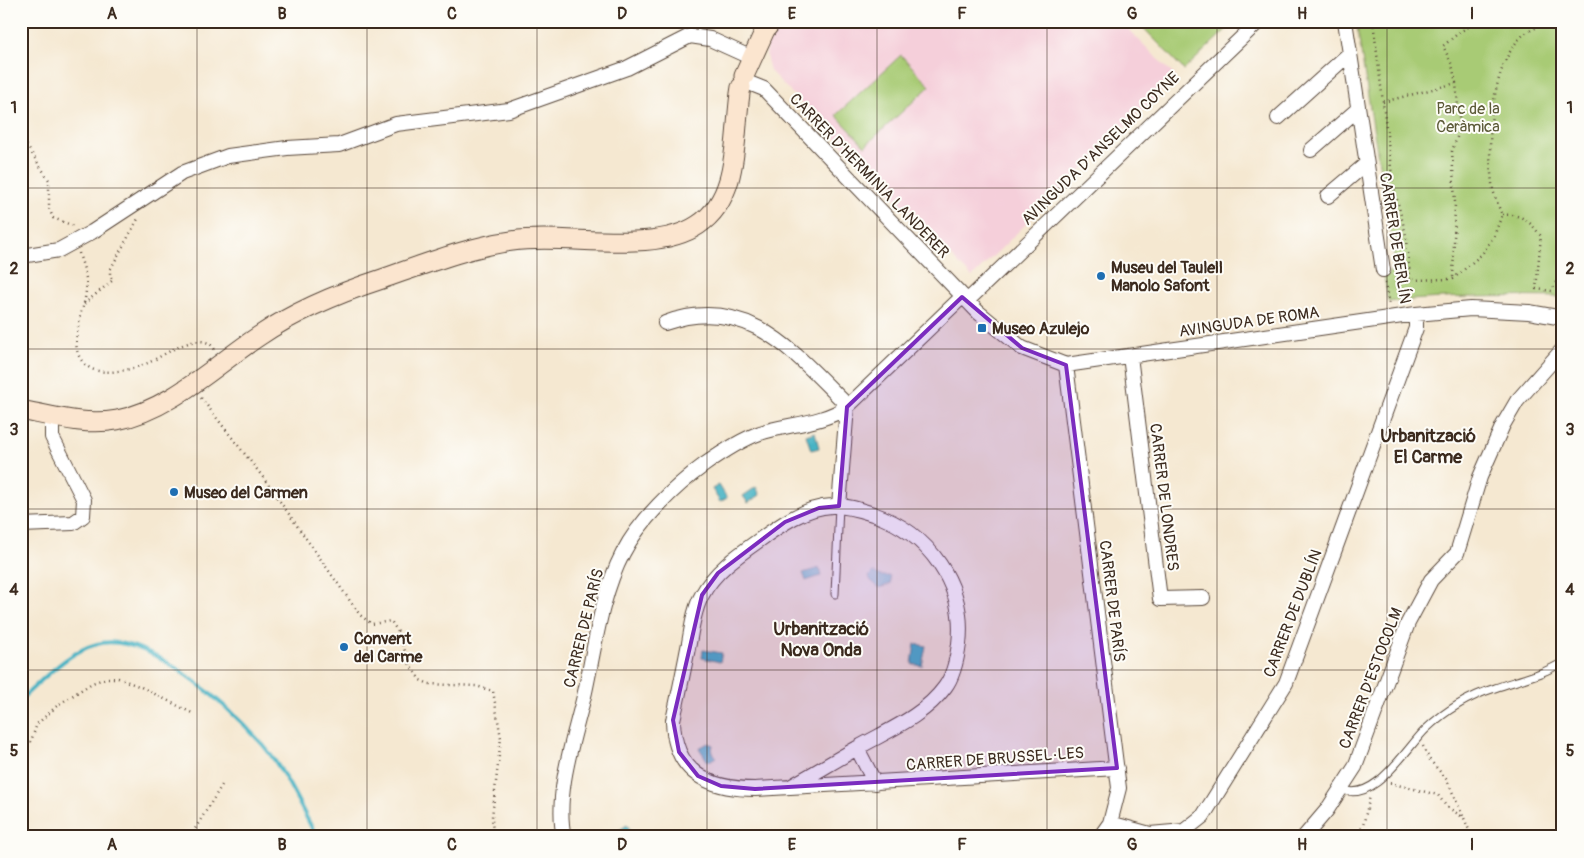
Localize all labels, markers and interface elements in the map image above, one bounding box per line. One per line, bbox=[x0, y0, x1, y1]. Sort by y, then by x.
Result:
text: A bbox=[107, 4, 118, 24]
text: B bbox=[277, 4, 287, 24]
text: C bbox=[447, 4, 457, 24]
text: D bbox=[617, 4, 627, 24]
text: E bbox=[788, 4, 797, 24]
text: F bbox=[957, 4, 967, 24]
text: G bbox=[1127, 4, 1138, 24]
text: H bbox=[1297, 4, 1307, 24]
text: I bbox=[1470, 4, 1474, 24]
street label: AVINGUDA D'ANSELMO COYNE bbox=[1017, 68, 1184, 230]
street label: CARRER D'HERMINIA LANDERER bbox=[785, 89, 953, 262]
text: 1 bbox=[11, 98, 17, 118]
text: 1 bbox=[1567, 98, 1573, 118]
park label: Parc de la Ceràmica bbox=[1436, 99, 1500, 137]
street label: CARRER DE BERLÍN bbox=[1375, 171, 1415, 305]
place label: Museu del Taulell Manolo Safont bbox=[1111, 258, 1223, 296]
text: 2 bbox=[10, 259, 19, 279]
text: 2 bbox=[1566, 259, 1575, 279]
marker: Museu del Taulell Manolo Safont bbox=[1095, 270, 1107, 282]
street label: AVINGUDA DE ROMA bbox=[1178, 302, 1321, 342]
place label: Museo Azulejo bbox=[992, 319, 1090, 339]
marker: Museo Azulejo bbox=[976, 322, 988, 334]
text: 3 bbox=[10, 420, 19, 440]
text: 3 bbox=[1566, 420, 1575, 440]
street label: CARRER DE LONDRES bbox=[1145, 422, 1183, 572]
district label: Urbanització El Carme bbox=[1380, 425, 1476, 469]
place label: Museo del Carmen bbox=[184, 483, 308, 503]
marker: Museo del Carmen bbox=[168, 486, 180, 498]
street label: CARRER DE PARÍS bbox=[1095, 539, 1129, 663]
street label: CARRER DE DUBLÍN bbox=[1259, 546, 1327, 680]
street label: CARRER DE PARÍS bbox=[559, 567, 608, 690]
text: 4 bbox=[9, 580, 19, 600]
text: 4 bbox=[1565, 580, 1575, 600]
street label: CARRER D'ESTOCOLM bbox=[1335, 605, 1407, 752]
district label: Urbanització Nova Onda bbox=[773, 618, 869, 662]
place label: Convent del Carme bbox=[354, 629, 423, 667]
marker: Convent del Carme bbox=[338, 641, 350, 653]
text: 5 bbox=[10, 741, 19, 761]
text: 5 bbox=[1566, 741, 1575, 761]
street label: CARRER DE BRUSSEL·LES bbox=[905, 743, 1085, 775]
text: A bbox=[107, 835, 118, 855]
text: B bbox=[277, 835, 287, 855]
text: C bbox=[447, 835, 457, 855]
text: D bbox=[617, 835, 627, 855]
text: E bbox=[788, 835, 797, 855]
text: F bbox=[957, 835, 967, 855]
text: G bbox=[1127, 835, 1138, 855]
text: H bbox=[1297, 835, 1307, 855]
text: I bbox=[1470, 835, 1474, 855]

